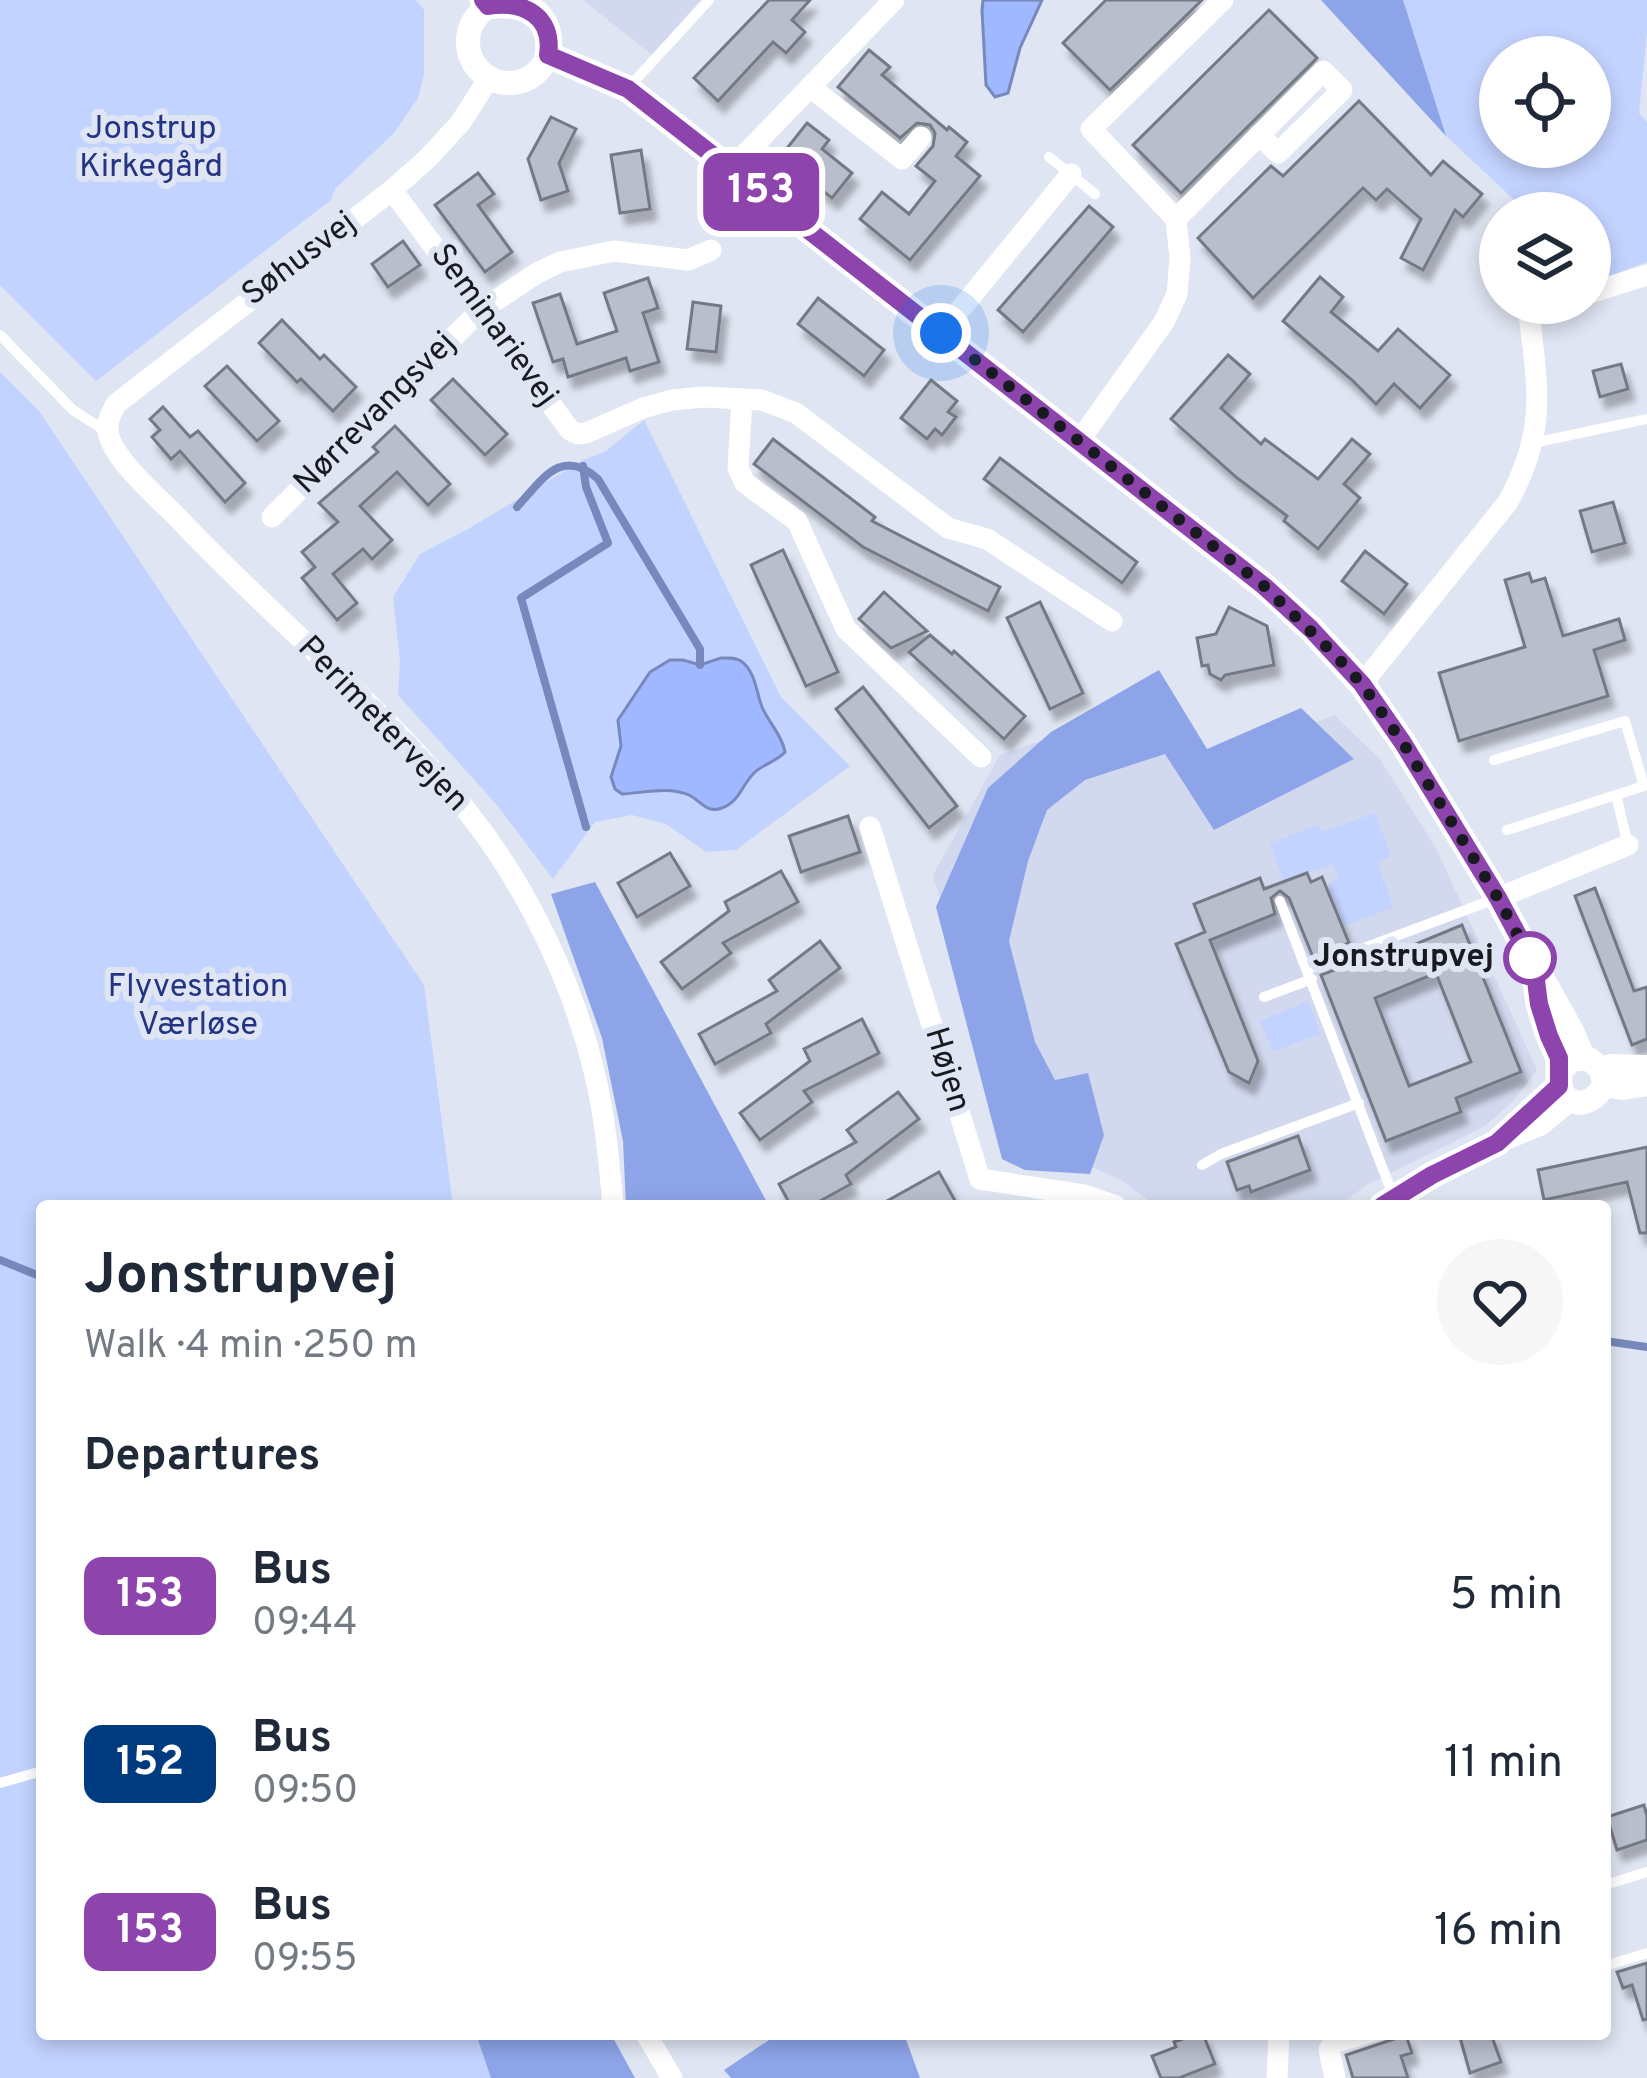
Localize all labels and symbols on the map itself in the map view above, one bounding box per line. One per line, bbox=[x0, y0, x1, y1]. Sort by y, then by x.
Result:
park label: Jonstrup Kirkegård bbox=[79, 109, 223, 189]
line badge: 153 bbox=[692, 153, 830, 231]
street label: Søhusvej bbox=[234, 203, 366, 317]
street label: Seminarievej bbox=[420, 236, 566, 416]
your location bbox=[911, 303, 971, 363]
street label: Nørrevangsvej bbox=[286, 324, 466, 504]
street label: Perimetervejen bbox=[287, 628, 477, 822]
marker: Jonstrupvej bbox=[1505, 933, 1555, 983]
place label: Jonstrupvej bbox=[1313, 937, 1494, 979]
park label: Flyvestation Værløse bbox=[108, 967, 288, 1047]
street label: Højen bbox=[913, 1022, 979, 1118]

